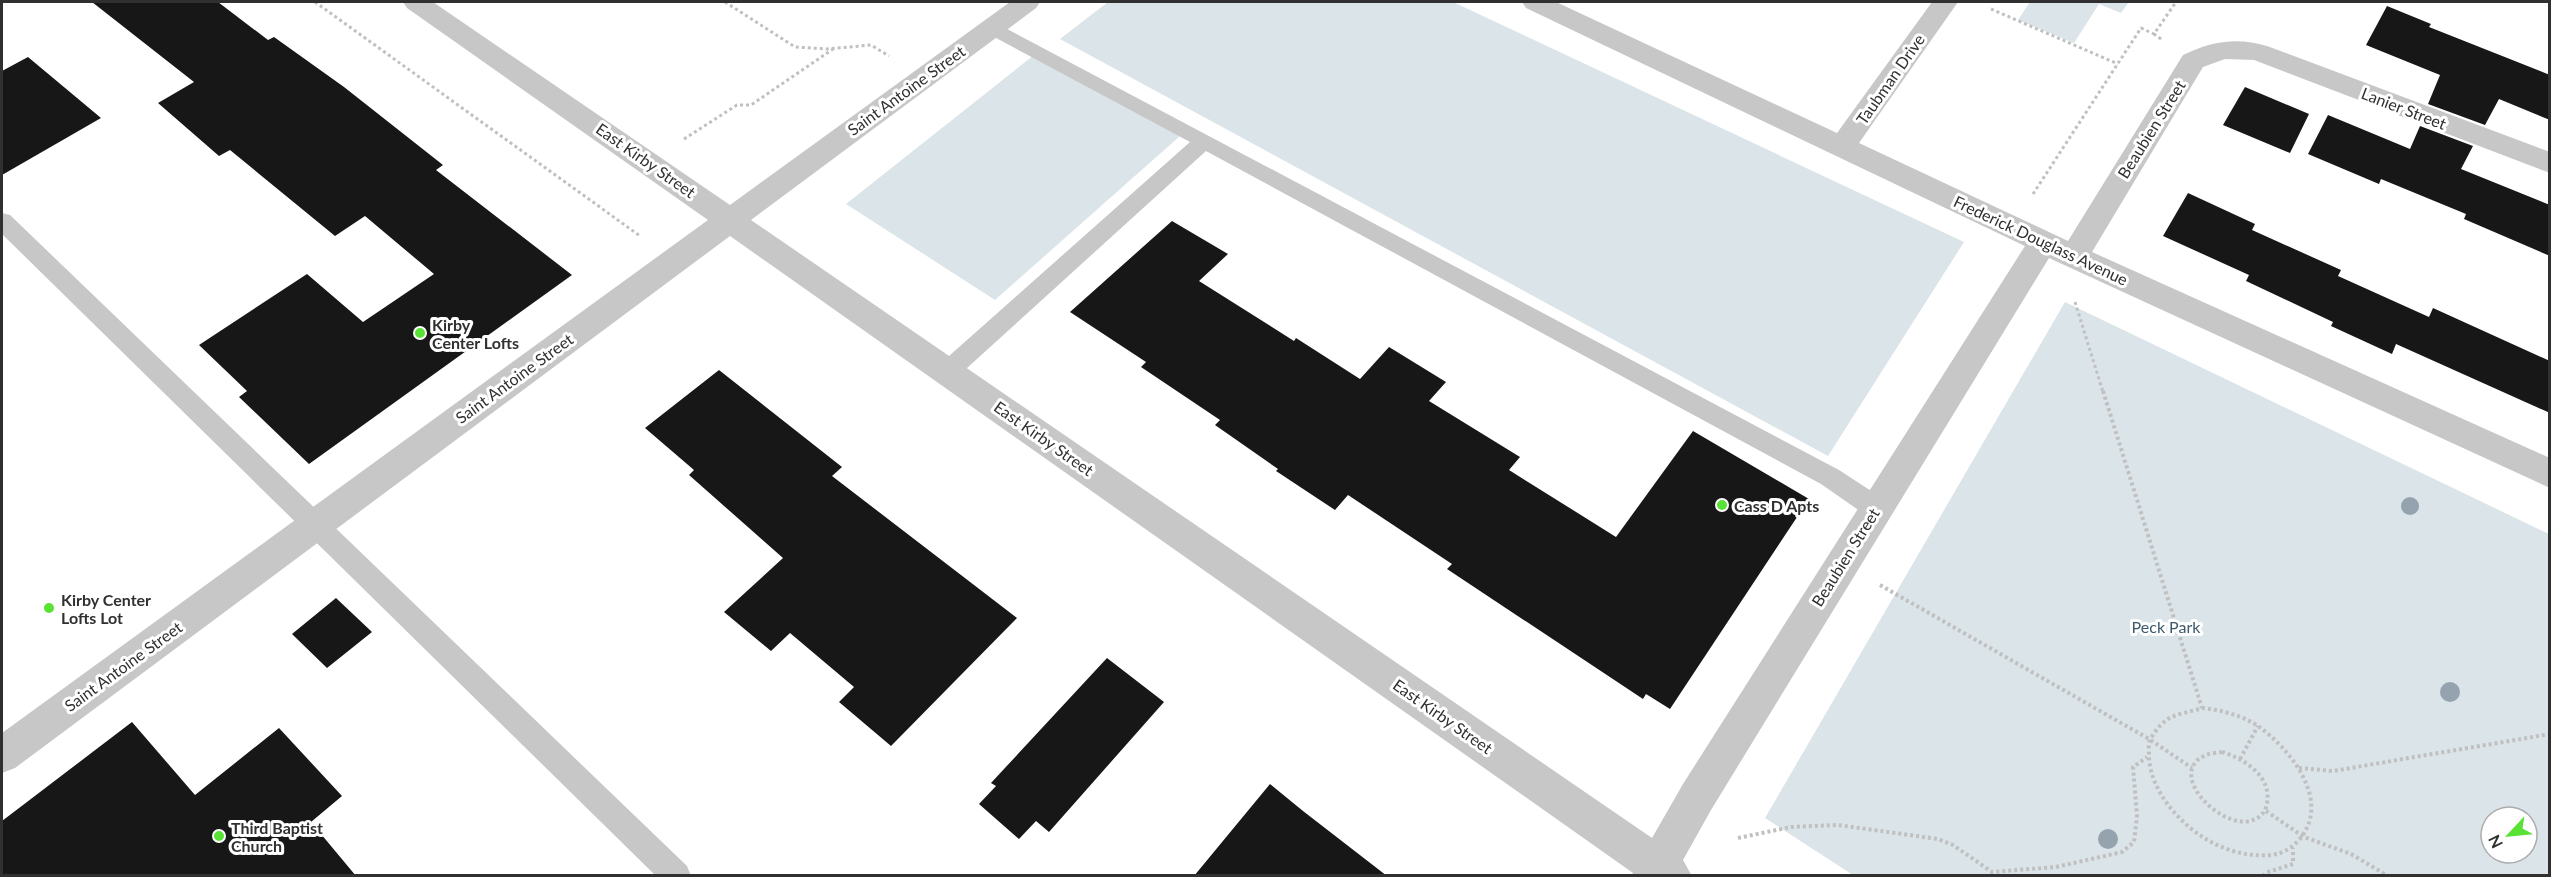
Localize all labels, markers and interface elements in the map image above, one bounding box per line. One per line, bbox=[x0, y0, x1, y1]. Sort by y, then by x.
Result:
street label: Taubman Drive bbox=[1852, 30, 1928, 128]
street label: Saint Antoine Street bbox=[844, 41, 969, 139]
street label: Beaubien Street bbox=[2113, 76, 2189, 182]
street label: Lanier Street bbox=[2359, 83, 2449, 133]
street label: East Kirby Street bbox=[593, 119, 700, 201]
street label: Frederick Douglass Avenue bbox=[1951, 191, 2131, 289]
place label: Kirby Center Lofts bbox=[432, 315, 519, 352]
marker: Kirby Center Lofts bbox=[413, 326, 427, 340]
street label: Saint Antoine Street bbox=[452, 329, 577, 427]
street label: East Kirby Street bbox=[991, 397, 1098, 479]
place label: Cass D Apts bbox=[1734, 496, 1819, 515]
marker: Cass D Apts bbox=[1715, 498, 1729, 512]
street label: Beaubien Street bbox=[1807, 504, 1883, 610]
place label: Kirby Center Lofts Lot bbox=[61, 590, 151, 627]
marker: Kirby Center Lofts Lot bbox=[42, 601, 56, 615]
street label: Saint Antoine Street bbox=[61, 617, 186, 715]
park label: Peck Park bbox=[2132, 617, 2201, 636]
street label: East Kirby Street bbox=[1390, 675, 1497, 757]
north arrow bbox=[2479, 805, 2539, 865]
place label: Third Baptist Church bbox=[231, 818, 323, 855]
marker: Third Baptist Church bbox=[212, 829, 226, 843]
text: N bbox=[2484, 832, 2506, 851]

